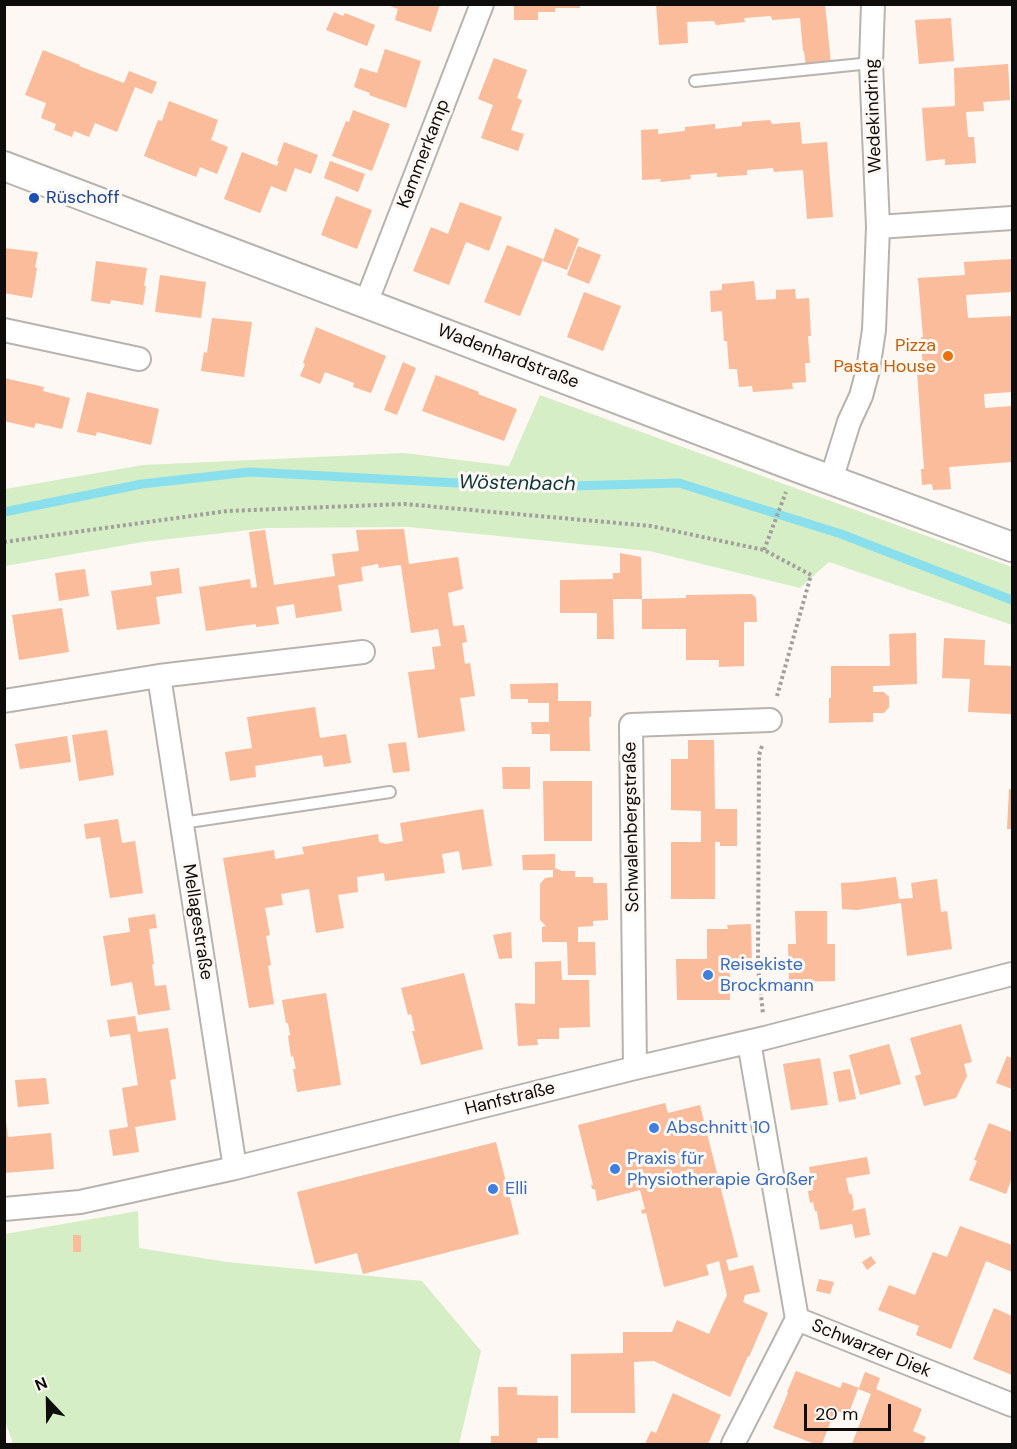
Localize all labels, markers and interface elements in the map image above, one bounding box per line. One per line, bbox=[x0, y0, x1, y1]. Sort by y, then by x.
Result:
street label: Wedekindring bbox=[861, 58, 887, 174]
street label: Kammerkamp bbox=[393, 96, 455, 212]
place label: Rüschoff bbox=[46, 187, 120, 209]
marker: Rüschoff bbox=[27, 191, 41, 205]
street label: Wadenhardstraße bbox=[434, 320, 582, 394]
place label: Pizza Pasta House bbox=[833, 335, 936, 378]
marker: Pizza Pasta House bbox=[941, 349, 955, 363]
water label: Wöstenbach bbox=[458, 471, 576, 497]
street label: Schwalenbergstraße bbox=[620, 741, 644, 913]
street label: Mellagestraße bbox=[177, 862, 217, 982]
place label: Reisekiste Brockmann bbox=[720, 954, 814, 996]
marker: Reisekiste Brockmann bbox=[701, 968, 715, 982]
street label: Hanfstraße bbox=[463, 1077, 557, 1121]
place label: Abschnitt 10 bbox=[666, 1117, 770, 1139]
marker: Abschnitt 10 bbox=[647, 1121, 661, 1135]
place label: Praxis für Physiotherapie Großer bbox=[627, 1148, 815, 1190]
marker: Praxis für Physiotherapie Großer bbox=[608, 1162, 622, 1176]
place label: Elli bbox=[505, 1178, 528, 1200]
marker: Elli bbox=[486, 1182, 500, 1196]
street label: Schwarzer Diek bbox=[808, 1315, 934, 1383]
north arrow bbox=[18, 1371, 78, 1431]
text: N bbox=[32, 1372, 50, 1396]
scale bar bbox=[807, 1392, 894, 1430]
text: 20 m bbox=[815, 1402, 858, 1426]

